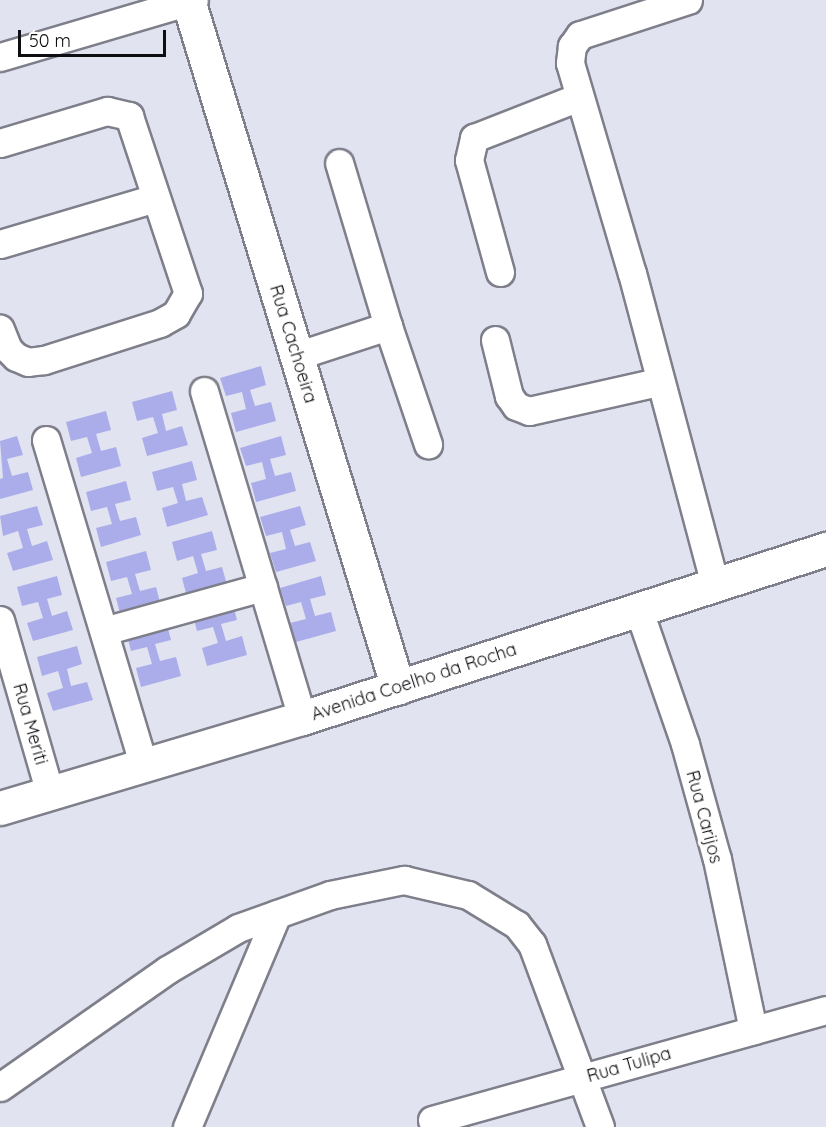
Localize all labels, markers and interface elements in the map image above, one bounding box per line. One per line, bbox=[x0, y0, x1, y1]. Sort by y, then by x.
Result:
scale bar bbox=[21, 18, 170, 56]
text: 50 m bbox=[29, 29, 71, 52]
street label: Rua Cachoeira bbox=[265, 282, 321, 406]
street label: Avenida Coelho da Rocha bbox=[309, 639, 519, 725]
street label: Rua Meriti bbox=[8, 681, 52, 767]
street label: Rua Carijos bbox=[681, 768, 727, 866]
street label: Rua Tulipa bbox=[584, 1043, 674, 1087]

